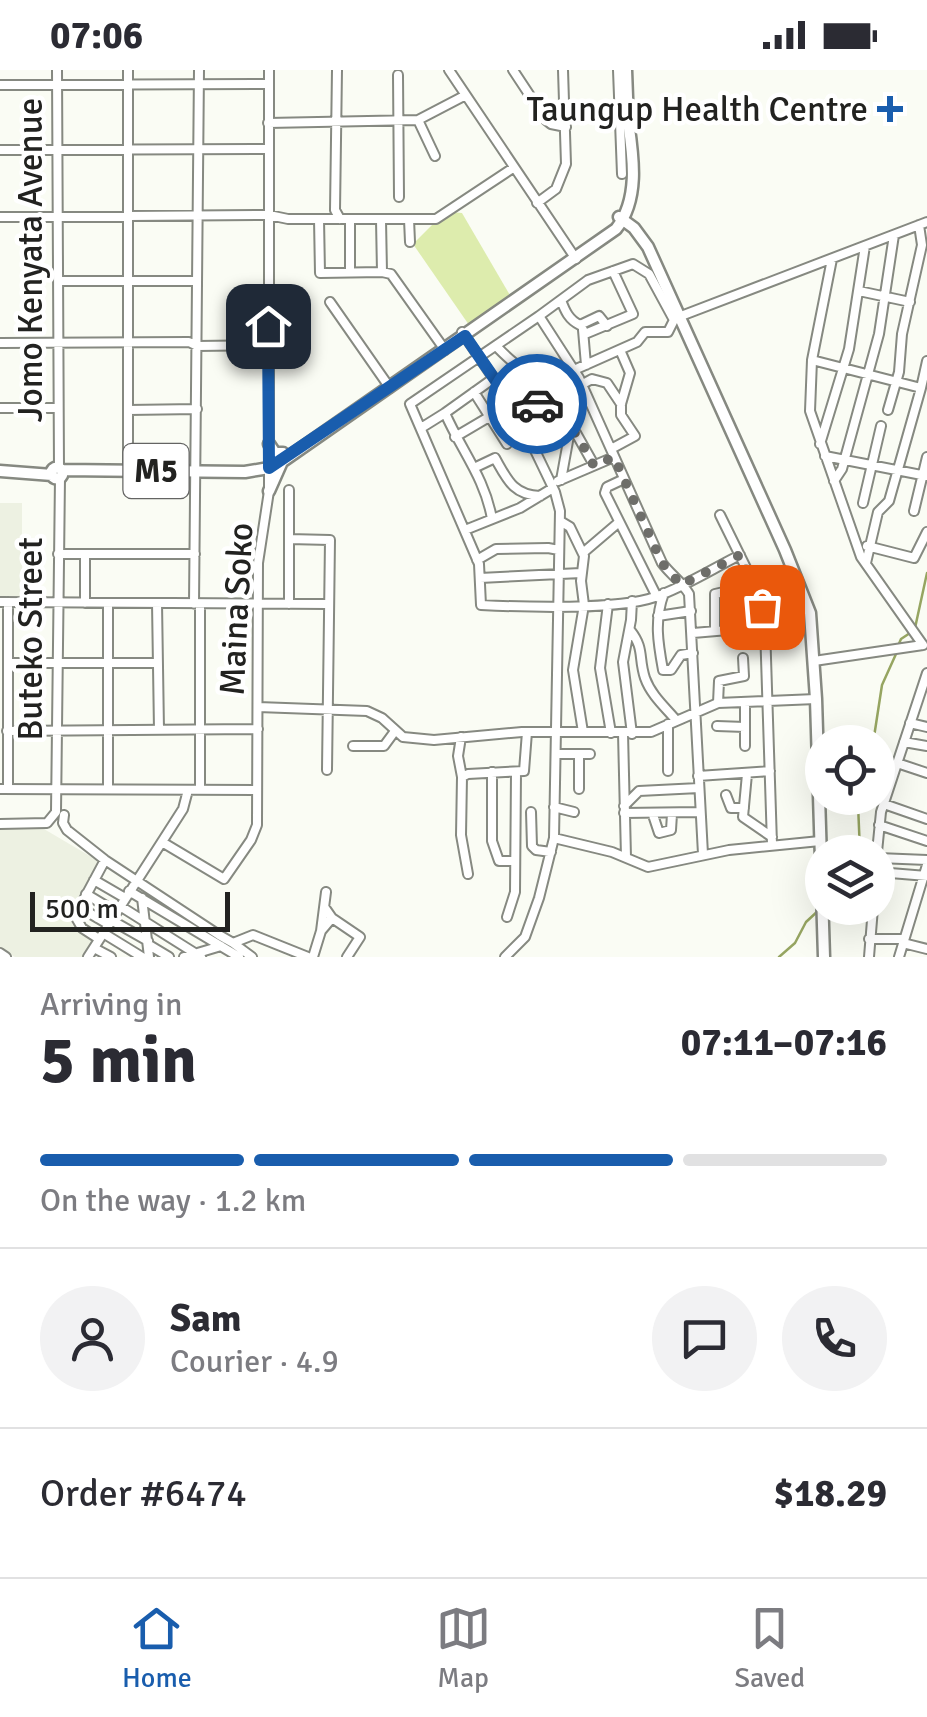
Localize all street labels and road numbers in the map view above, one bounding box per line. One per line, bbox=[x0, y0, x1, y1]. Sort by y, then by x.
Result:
street label: Jomo Kenyata Avenue bbox=[9, 98, 52, 422]
road number: M5 bbox=[124, 444, 188, 498]
street label: Maina Soko bbox=[211, 522, 262, 696]
street label: Buteko Street bbox=[9, 537, 52, 741]

